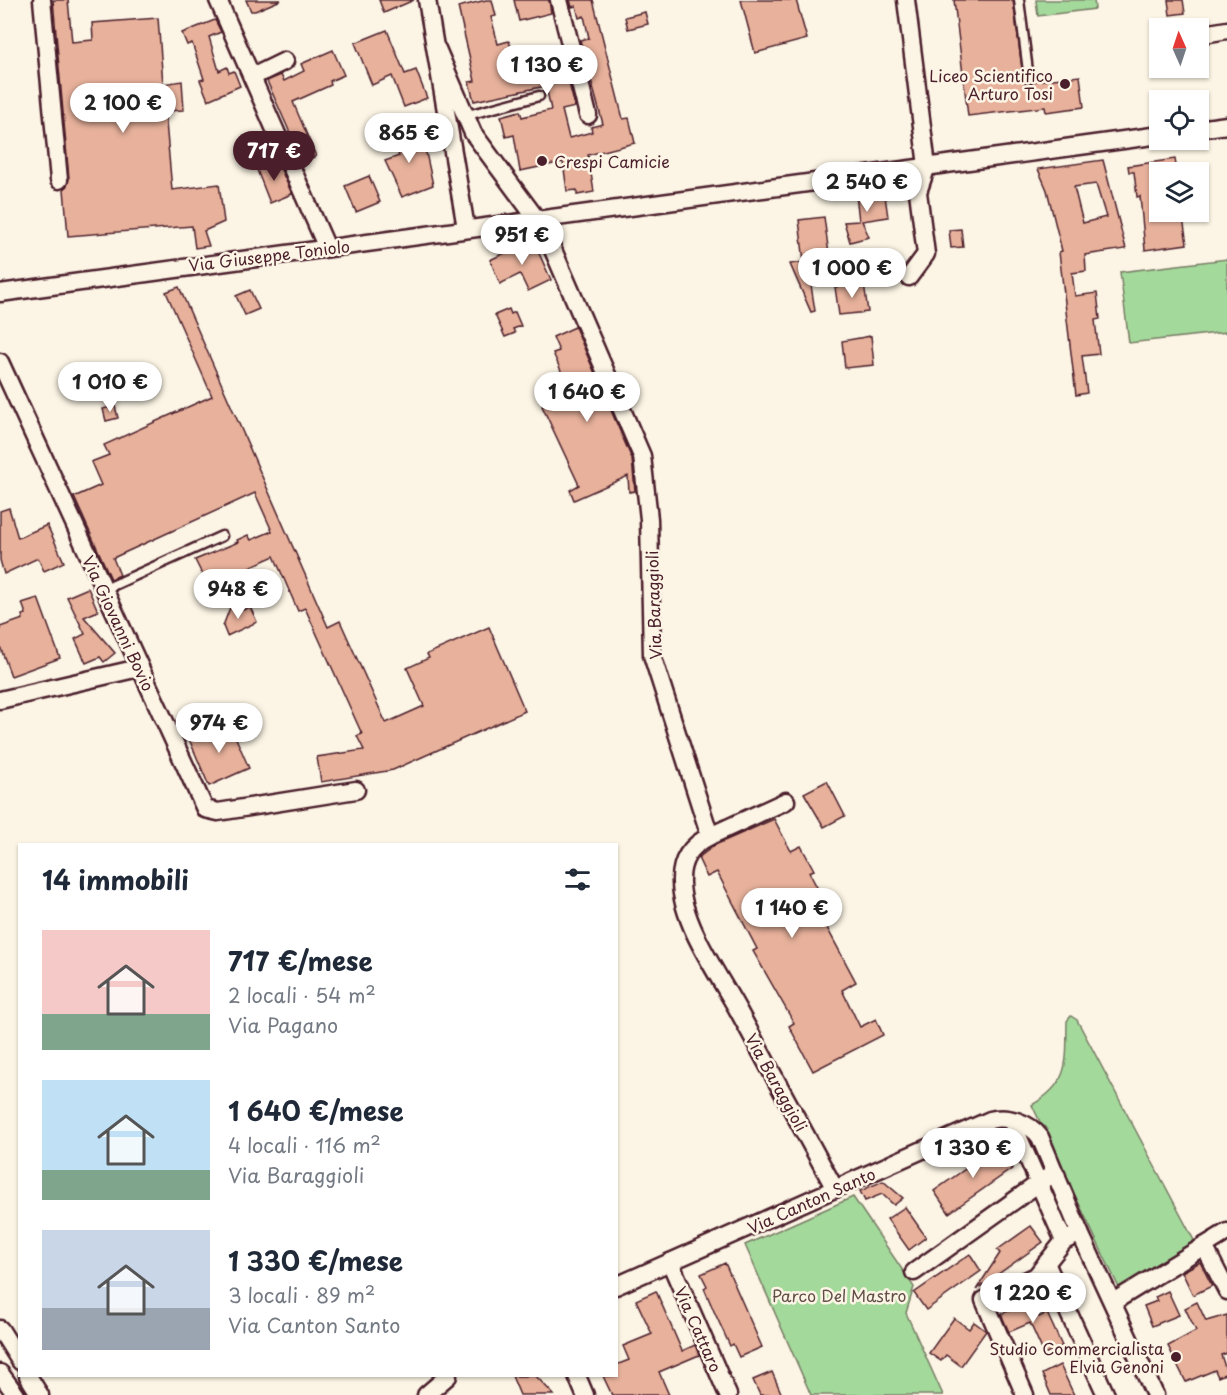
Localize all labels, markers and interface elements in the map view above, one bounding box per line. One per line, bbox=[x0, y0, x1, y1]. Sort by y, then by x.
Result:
north arrow bbox=[1149, 18, 1209, 78]
map controls bbox=[1149, 18, 1209, 222]
pin: 1 130 € bbox=[492, 45, 602, 96]
text: 1 130 € bbox=[511, 49, 583, 79]
place label: Liceo Scientifico Arturo Tosi bbox=[929, 63, 1053, 105]
marker: Liceo Scientifico Arturo Tosi bbox=[1058, 77, 1072, 91]
pin: 2 100 € bbox=[68, 83, 178, 134]
text: 2 100 € bbox=[84, 87, 162, 117]
button: locate bbox=[1149, 90, 1209, 150]
pin: 865 € bbox=[367, 113, 451, 164]
text: 865 € bbox=[378, 117, 440, 147]
pin: 717 € bbox=[232, 131, 316, 182]
text: 717 € bbox=[247, 135, 301, 165]
place label: Crespi Camicie bbox=[554, 149, 670, 173]
marker: Crespi Camicie bbox=[535, 154, 549, 168]
pin: 2 540 € bbox=[812, 162, 922, 213]
button: layers bbox=[1149, 162, 1209, 222]
text: 2 540 € bbox=[826, 166, 908, 196]
pin: 951 € bbox=[480, 215, 564, 266]
text: 951 € bbox=[495, 219, 549, 249]
street label: Via Giuseppe Toniolo bbox=[187, 233, 351, 277]
pin: 1 000 € bbox=[797, 248, 907, 299]
text: 1 000 € bbox=[812, 252, 892, 282]
pin: 1 010 € bbox=[55, 362, 165, 413]
text: 1 010 € bbox=[72, 366, 148, 396]
pin: 1 640 € bbox=[532, 372, 642, 423]
text: 1 640 € bbox=[548, 376, 626, 406]
street label: Via Baraggioli bbox=[639, 550, 667, 660]
street label: Via Giovanni Bovio bbox=[77, 551, 161, 695]
pin: 948 € bbox=[196, 569, 280, 620]
text: 948 € bbox=[208, 573, 268, 603]
pin: 974 € bbox=[177, 703, 261, 754]
text: 974 € bbox=[190, 707, 248, 737]
text: 14 immobili bbox=[42, 860, 189, 899]
icon: filters bbox=[561, 863, 594, 896]
pin: 1 140 € bbox=[737, 888, 847, 939]
text: 1 140 € bbox=[755, 892, 829, 922]
text: 717 €/mese bbox=[228, 941, 373, 980]
icon: home bbox=[90, 954, 162, 1026]
text: 2 locali · 54 m² bbox=[228, 980, 376, 1010]
text: Via Pagano bbox=[228, 1010, 338, 1040]
street label: Via Baraggioli bbox=[740, 1028, 814, 1136]
text: 1 640 €/mese bbox=[228, 1091, 404, 1130]
icon: home bbox=[90, 1104, 162, 1176]
pin: 1 330 € bbox=[918, 1128, 1028, 1179]
text: 4 locali · 116 m² bbox=[228, 1130, 381, 1160]
text: 1 330 € bbox=[934, 1132, 1012, 1162]
text: Via Baraggioli bbox=[228, 1160, 364, 1190]
street label: Via Canton Santo bbox=[743, 1161, 879, 1239]
text: 1 330 €/mese bbox=[228, 1241, 403, 1280]
icon: home bbox=[90, 1254, 162, 1326]
pin: 1 220 € bbox=[978, 1273, 1088, 1324]
text: 1 220 € bbox=[994, 1277, 1072, 1307]
text: 3 locali · 89 m² bbox=[228, 1280, 375, 1310]
street label: Via Cattaro bbox=[669, 1282, 729, 1376]
park label: Parco Del Mastro bbox=[772, 1283, 906, 1307]
text: Via Canton Santo bbox=[228, 1310, 400, 1340]
place label: Studio Commercialista Elvia Genoni bbox=[989, 1336, 1164, 1378]
marker: Studio Commercialista Elvia Genoni bbox=[1169, 1350, 1183, 1364]

